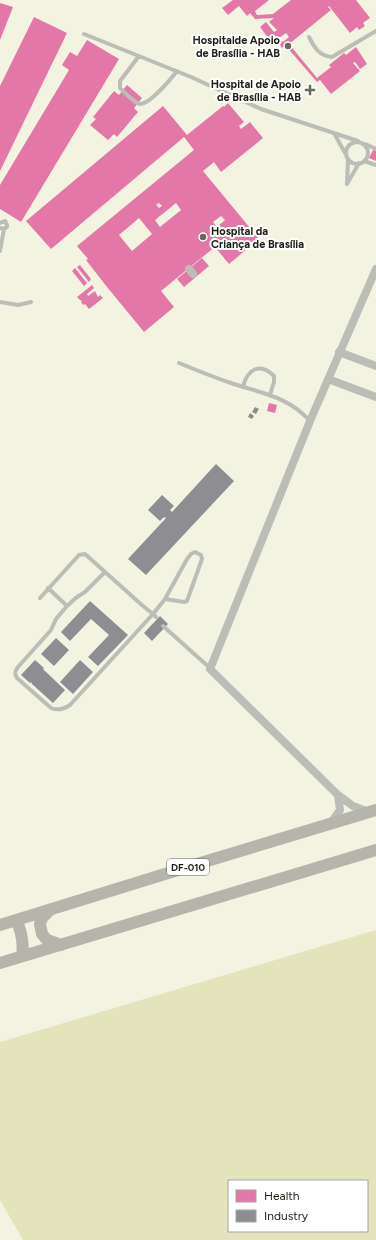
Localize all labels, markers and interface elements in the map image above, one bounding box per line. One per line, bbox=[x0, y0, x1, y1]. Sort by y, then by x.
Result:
place label: Hospitalde Apoio de Brasília - HAB bbox=[192, 34, 281, 60]
marker: Hospitalde Apoio de Brasília - HAB bbox=[283, 41, 293, 51]
place label: Hospital de Apoio de Brasília - HAB bbox=[211, 78, 302, 104]
marker: Hospital de Apoio de Brasília - HAB bbox=[304, 84, 316, 96]
place label: Hospital da Criança de Brasília bbox=[211, 225, 304, 251]
marker: Hospital da Criança de Brasília bbox=[198, 232, 208, 242]
road number: DF-010 bbox=[167, 859, 209, 875]
legend bbox=[228, 1180, 368, 1232]
text: Health bbox=[264, 1189, 300, 1203]
text: Industry bbox=[264, 1209, 309, 1223]

